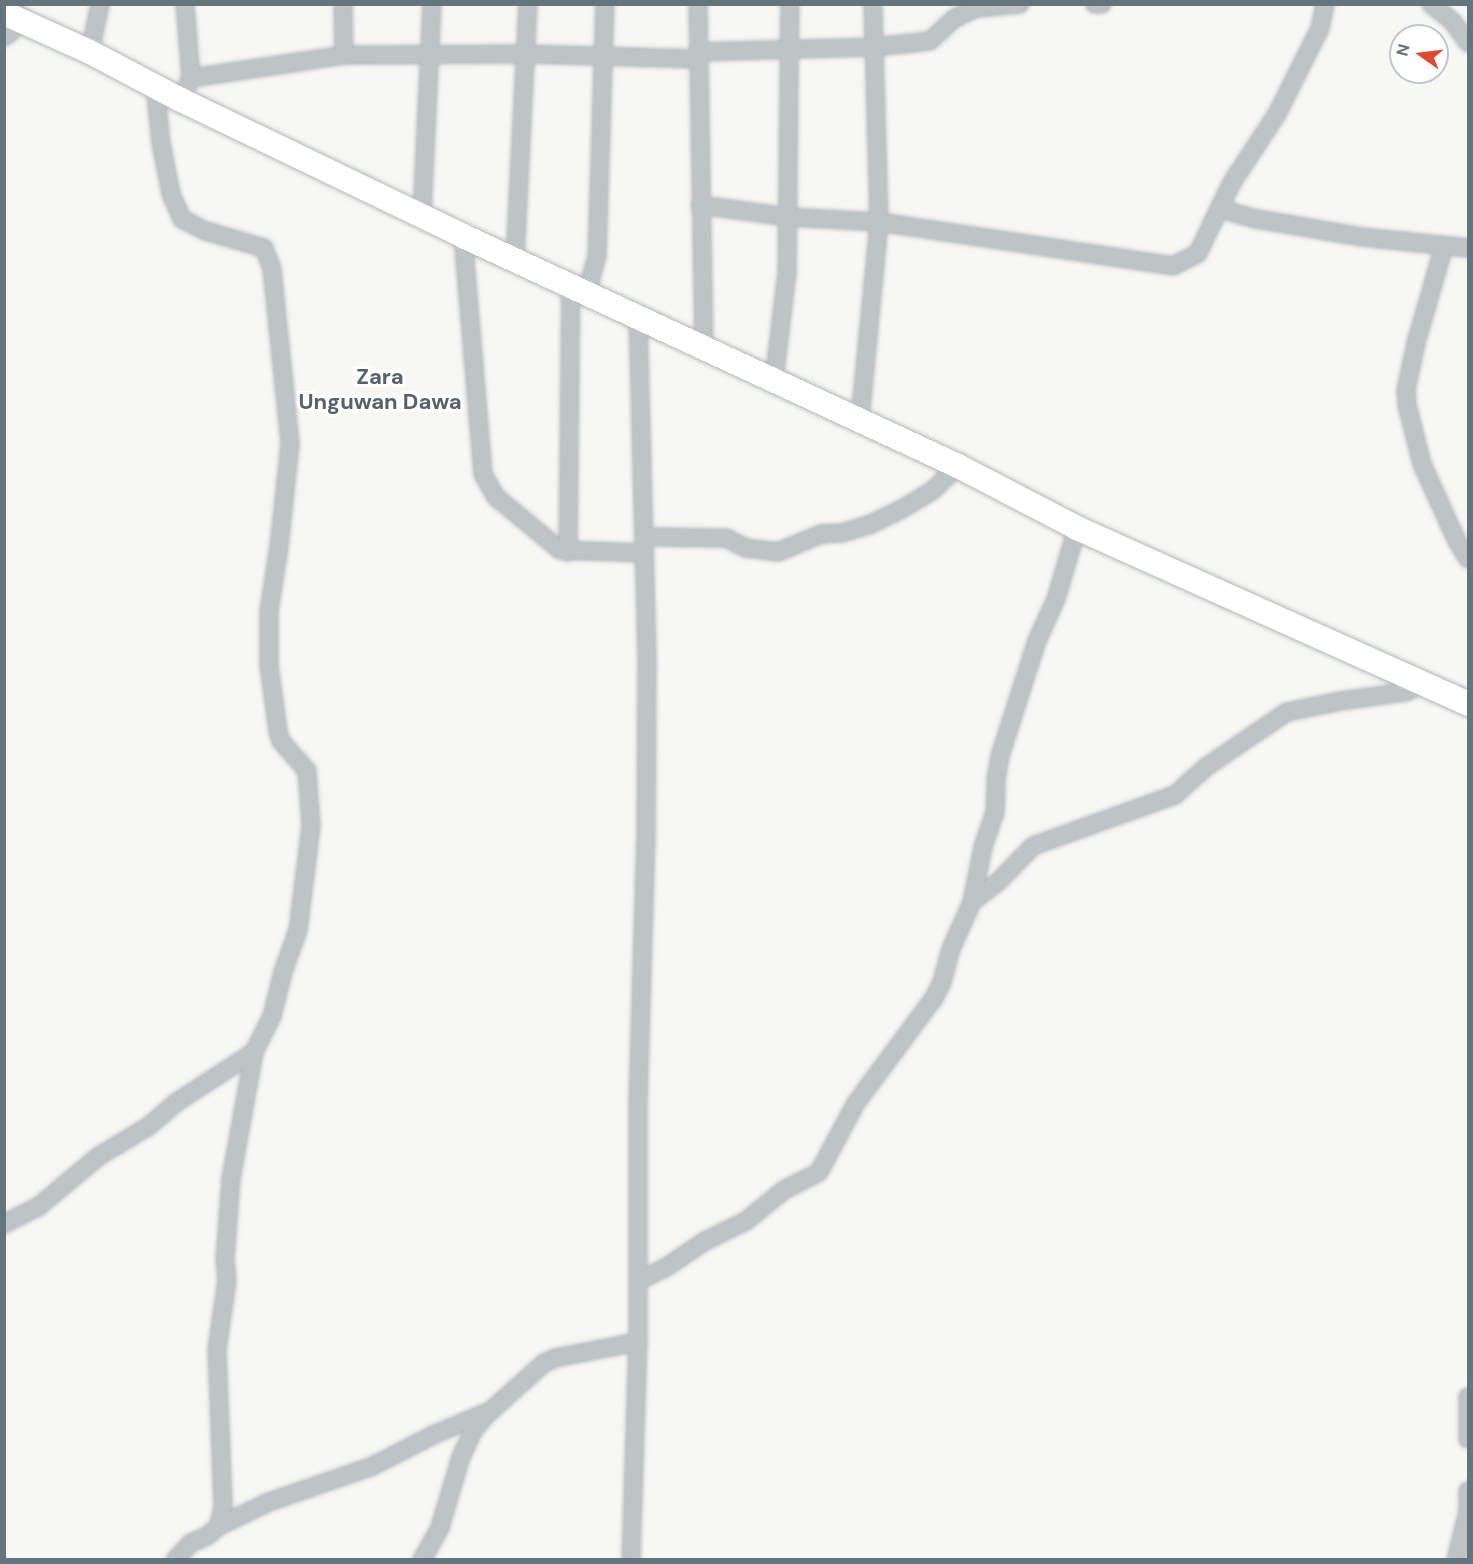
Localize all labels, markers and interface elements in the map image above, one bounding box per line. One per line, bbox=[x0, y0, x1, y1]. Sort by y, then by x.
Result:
north arrow bbox=[1389, 24, 1449, 84]
text: N bbox=[1391, 42, 1415, 58]
district label: Zara Unguwan Dawa bbox=[298, 363, 462, 414]

